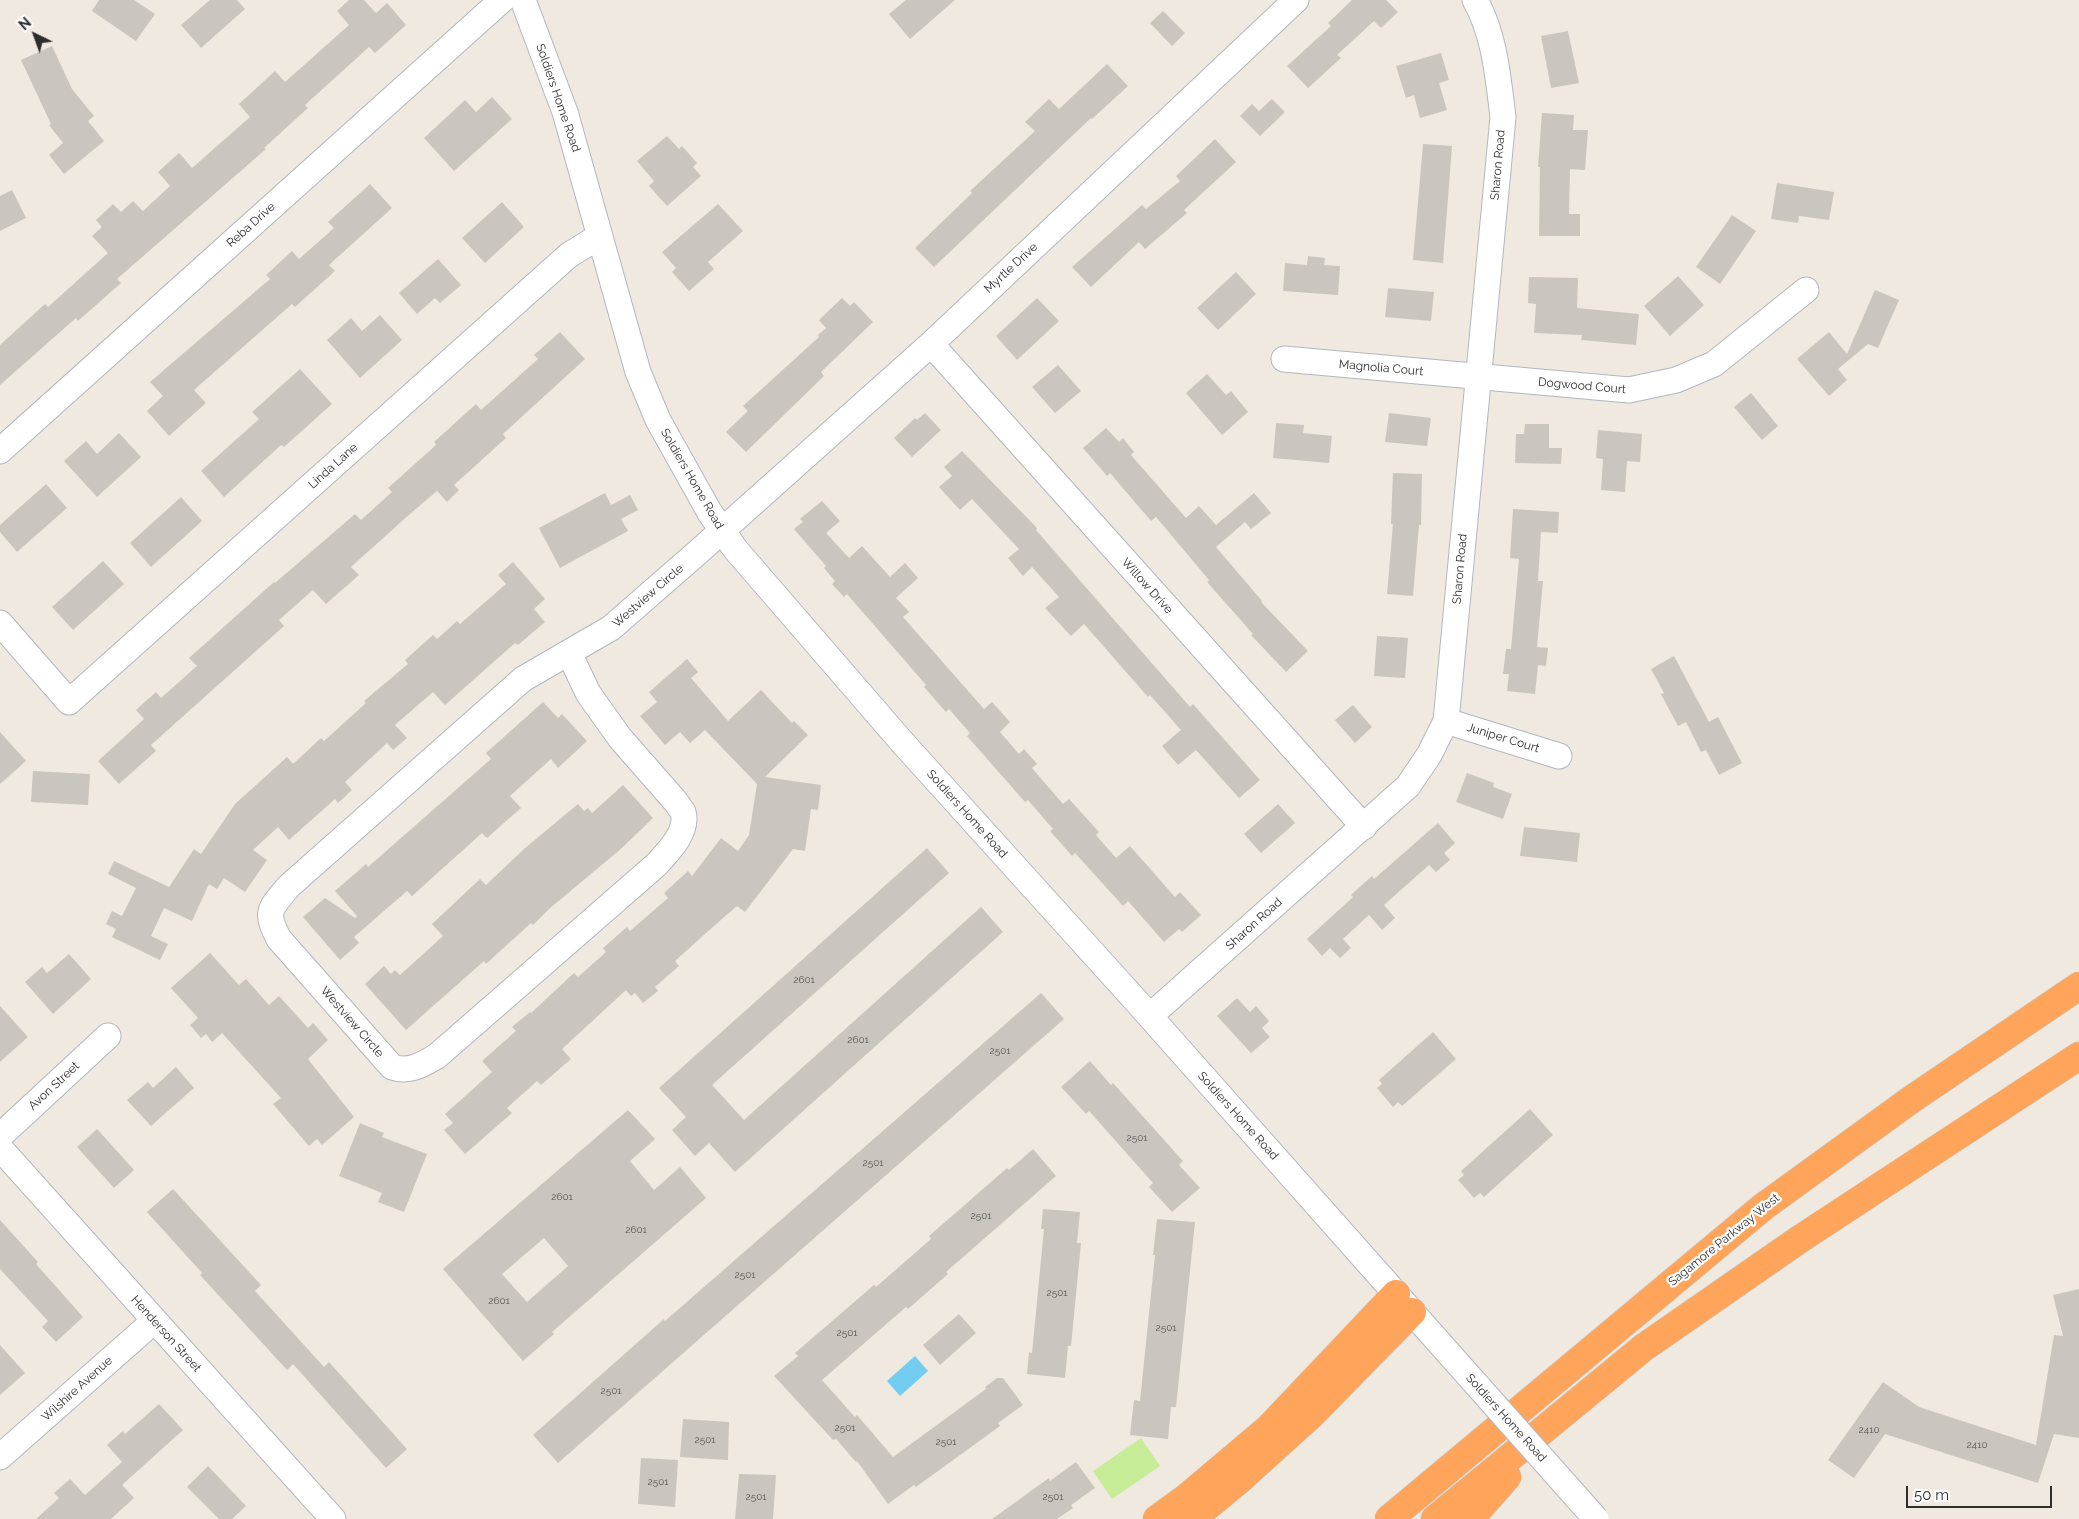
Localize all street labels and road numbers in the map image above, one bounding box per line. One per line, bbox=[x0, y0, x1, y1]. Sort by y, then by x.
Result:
street label: Soldiers Home Road bbox=[533, 42, 583, 154]
street label: Sharon Road bbox=[1488, 129, 1508, 201]
street label: Reba Drive bbox=[224, 199, 278, 251]
street label: Myrtle Drive bbox=[981, 240, 1041, 296]
street label: Magnolia Court bbox=[1338, 357, 1424, 379]
street label: Dogwood Court bbox=[1537, 375, 1627, 397]
street label: Soldiers Home Road bbox=[657, 426, 727, 532]
street label: Linda Lane bbox=[305, 440, 361, 492]
street label: Sharon Road bbox=[1450, 533, 1470, 605]
street label: Willow Drive bbox=[1118, 555, 1176, 617]
street label: Westview Circle bbox=[610, 561, 686, 631]
street label: Juniper Court bbox=[1465, 720, 1541, 756]
street label: Soldiers Home Road bbox=[924, 767, 1010, 861]
street label: Sharon Road bbox=[1223, 895, 1285, 953]
street label: Westview Circle bbox=[317, 984, 387, 1060]
street label: Avon Street bbox=[26, 1059, 82, 1113]
street label: Soldiers Home Road bbox=[1195, 1069, 1281, 1163]
street label: Sagamore Parkway West bbox=[1666, 1191, 1782, 1289]
street label: Henderson Street bbox=[128, 1293, 204, 1375]
street label: Wilshire Avenue bbox=[39, 1354, 115, 1424]
street label: Soldiers Home Road bbox=[1463, 1371, 1549, 1465]

